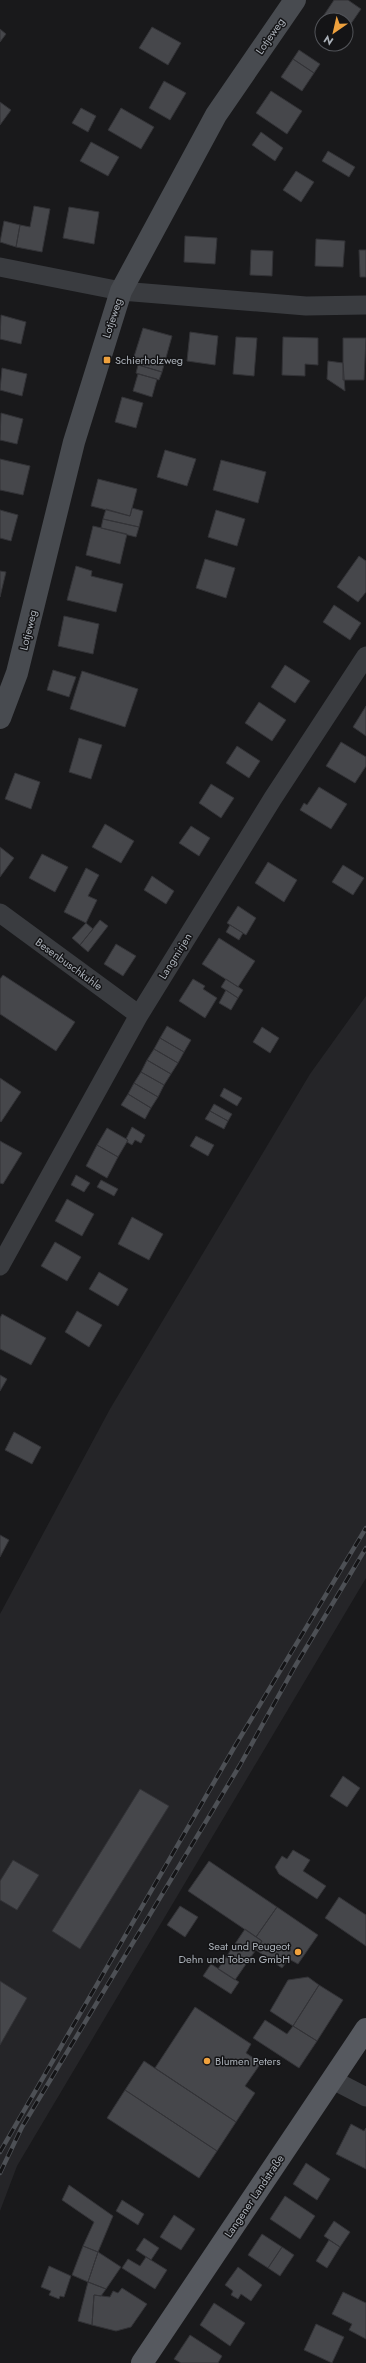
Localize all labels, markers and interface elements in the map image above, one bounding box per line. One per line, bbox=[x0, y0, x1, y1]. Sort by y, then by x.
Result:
north arrow bbox=[314, 12, 354, 52]
street label: Lotjeweg bbox=[252, 15, 288, 57]
text: N bbox=[320, 31, 337, 49]
street label: Lotjeweg bbox=[98, 296, 126, 340]
place label: Schierholzweg bbox=[115, 352, 183, 368]
marker: Schierholzweg bbox=[102, 355, 112, 365]
street label: Lotjeweg bbox=[15, 608, 41, 652]
street label: Langmirjen bbox=[155, 930, 195, 982]
street label: Besenbuschkuhle bbox=[32, 934, 106, 994]
place label: Seat und Peugeot Dehn und Toben GmbH bbox=[179, 1938, 290, 1967]
marker: Seat und Peugeot Dehn und Toben GmbH bbox=[293, 1947, 303, 1957]
place label: Blumen Peters bbox=[215, 2053, 281, 2069]
marker: Blumen Peters bbox=[202, 2056, 212, 2066]
street label: Langener Landstraße bbox=[220, 2151, 288, 2241]

